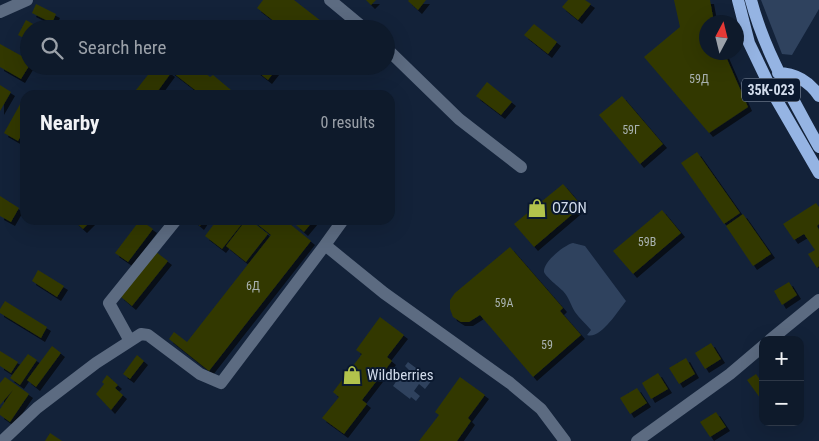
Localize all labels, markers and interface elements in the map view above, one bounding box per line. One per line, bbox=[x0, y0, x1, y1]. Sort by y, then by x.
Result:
north arrow bbox=[699, 15, 744, 60]
search box bbox=[20, 20, 395, 75]
icon: search bbox=[38, 34, 66, 62]
text: Search here bbox=[78, 36, 166, 59]
house number: 59Д bbox=[689, 72, 709, 86]
road number: 35К-023 bbox=[742, 78, 800, 102]
text: Nearby bbox=[40, 111, 99, 135]
text: 0 results bbox=[320, 113, 375, 132]
house number: 59Г bbox=[622, 123, 640, 137]
shop icon: OZON bbox=[526, 197, 548, 219]
place label: OZON bbox=[552, 199, 587, 217]
house number: 59В bbox=[638, 235, 656, 249]
house number: 6Д bbox=[246, 279, 260, 293]
house number: 59А bbox=[495, 296, 513, 310]
map controls bbox=[759, 336, 804, 426]
button: + bbox=[759, 336, 804, 381]
house number: 59 bbox=[541, 338, 553, 352]
shop icon: Wildberries bbox=[341, 364, 363, 386]
place label: Wildberries bbox=[367, 366, 434, 384]
button: − bbox=[759, 381, 804, 426]

